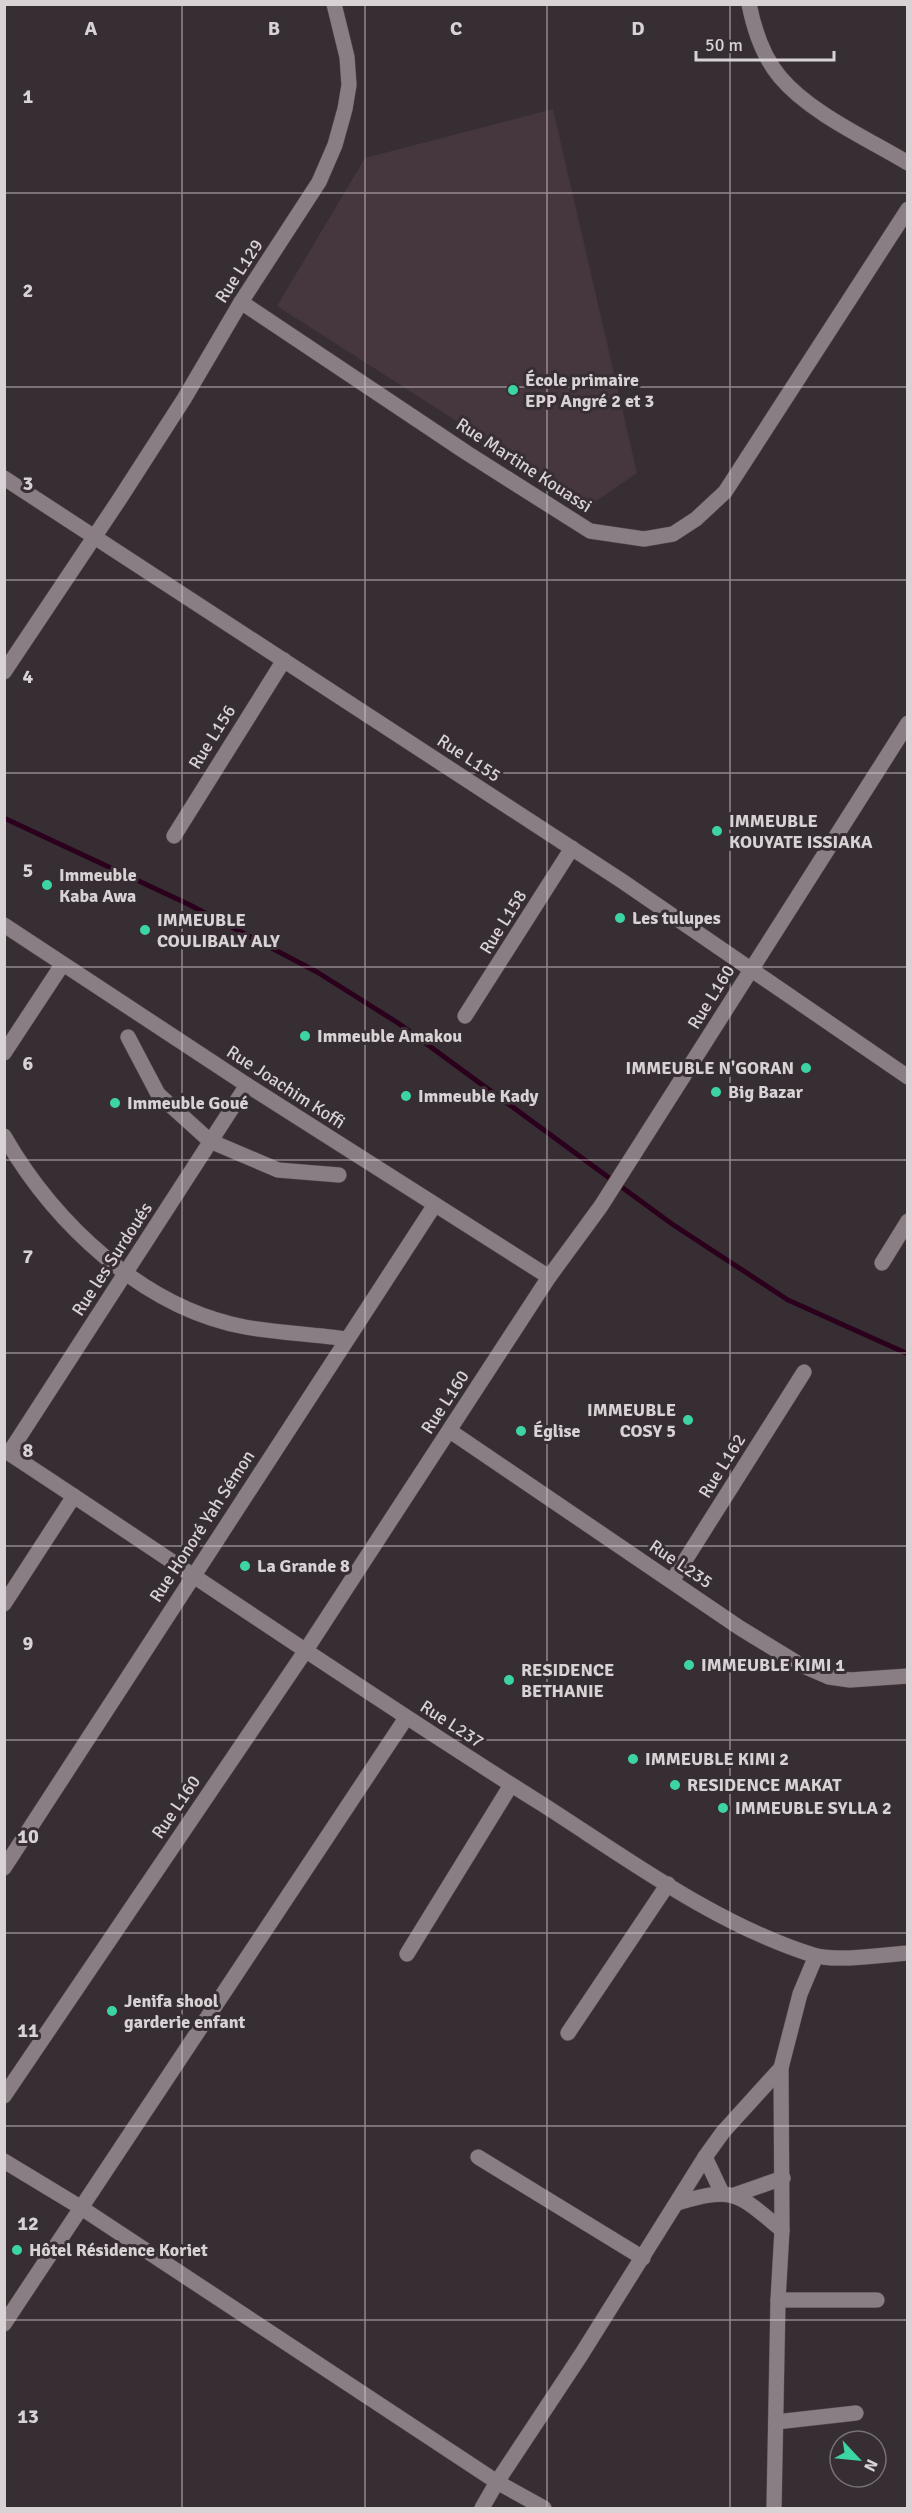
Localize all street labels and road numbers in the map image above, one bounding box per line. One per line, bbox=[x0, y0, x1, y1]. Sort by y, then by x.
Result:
street label: Rue L129 bbox=[210, 235, 268, 307]
street label: Rue Martine Kouassi bbox=[452, 413, 596, 517]
street label: Rue L156 bbox=[184, 701, 240, 773]
street label: Rue L155 bbox=[433, 729, 505, 787]
street label: Rue L158 bbox=[475, 886, 531, 958]
street label: Rue L160 bbox=[683, 961, 739, 1033]
street label: Rue Joachim Koffi bbox=[223, 1041, 349, 1133]
street label: Rue les Surdoués bbox=[67, 1198, 157, 1320]
street label: Rue L160 bbox=[416, 1366, 474, 1438]
street label: Rue L162 bbox=[694, 1430, 750, 1502]
street label: Rue Honoré Yah Sémon bbox=[145, 1446, 259, 1606]
street label: Rue L235 bbox=[645, 1535, 717, 1593]
street label: Rue L237 bbox=[416, 1695, 488, 1753]
street label: Rue L160 bbox=[147, 1771, 205, 1843]

